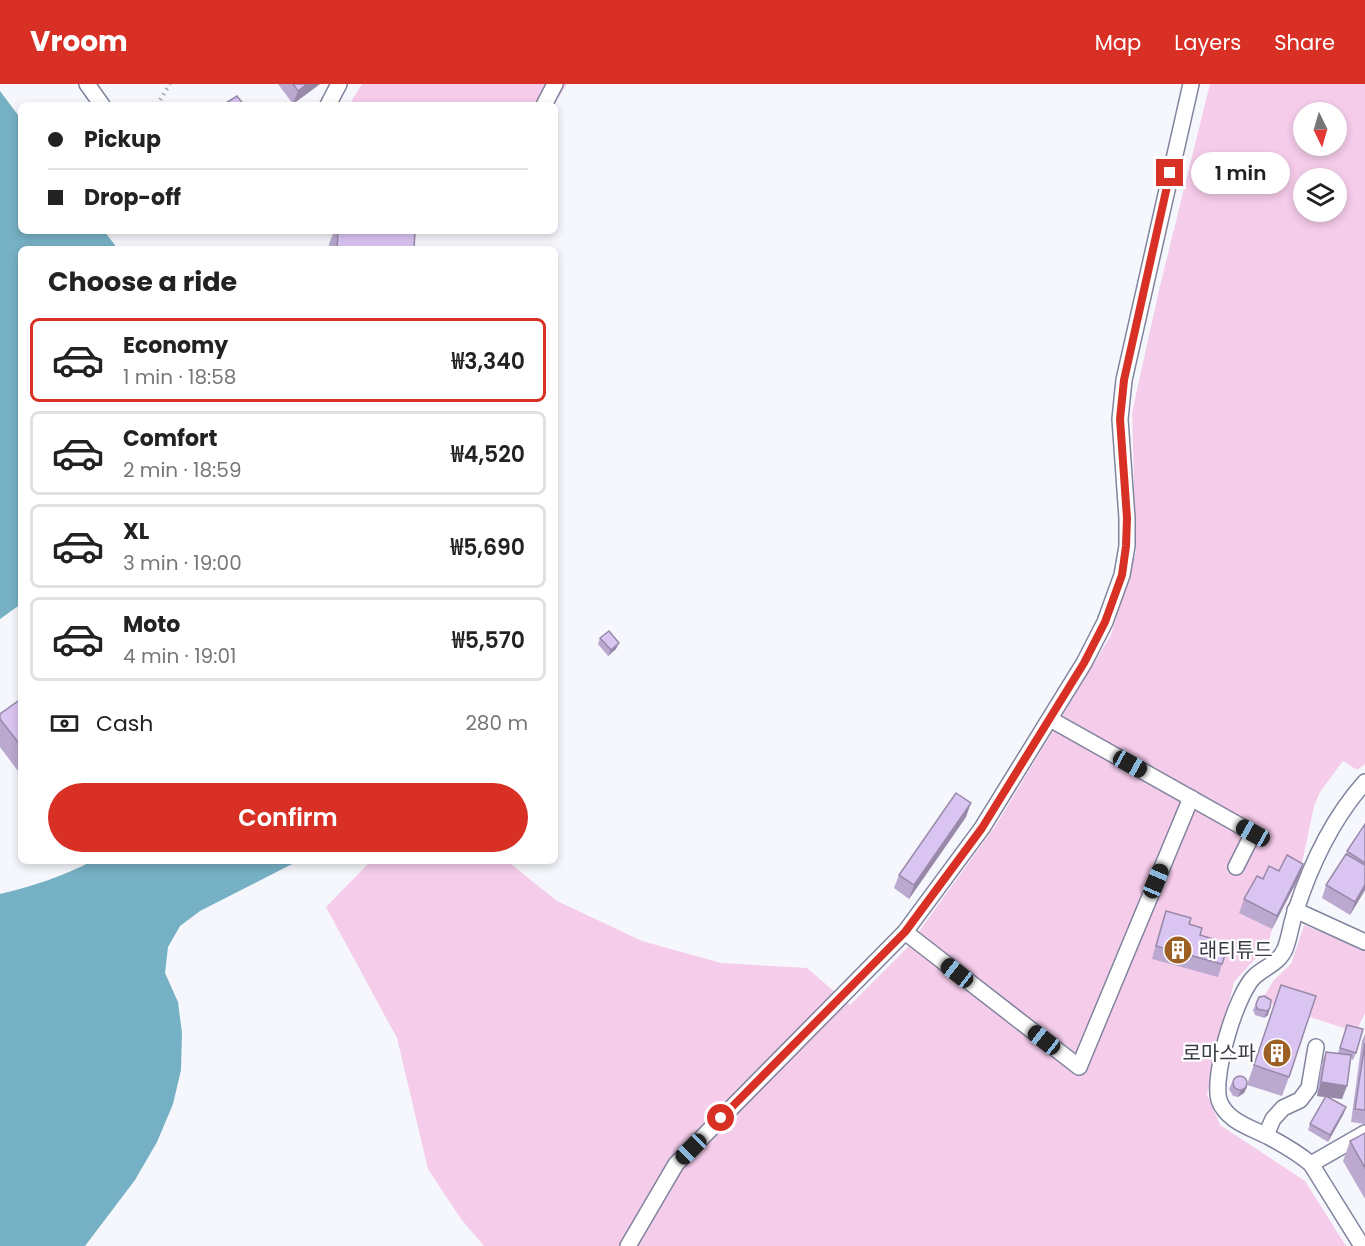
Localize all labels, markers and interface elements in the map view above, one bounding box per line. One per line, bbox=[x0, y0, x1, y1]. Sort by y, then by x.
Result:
text: Vroom bbox=[30, 22, 128, 61]
text: Map bbox=[1095, 28, 1141, 57]
text: Layers bbox=[1174, 28, 1241, 57]
text: Share bbox=[1274, 28, 1335, 57]
north arrow bbox=[1293, 102, 1347, 156]
map controls bbox=[1293, 102, 1347, 222]
text: Pickup bbox=[84, 124, 161, 155]
callout: 1 min bbox=[1191, 152, 1290, 194]
route end bbox=[1156, 159, 1183, 186]
text: 1 min bbox=[1215, 159, 1266, 187]
button: layers bbox=[1293, 168, 1347, 222]
text: Drop-off bbox=[84, 182, 181, 213]
text: Choose a ride bbox=[48, 263, 237, 300]
text: Economy bbox=[123, 330, 228, 361]
icon: car bbox=[51, 333, 105, 387]
text: ₩3,340 bbox=[452, 346, 525, 377]
text: 1 min · 18:58 bbox=[123, 363, 236, 391]
text: Comfort bbox=[123, 423, 217, 454]
icon: car bbox=[51, 426, 105, 480]
text: ₩4,520 bbox=[451, 439, 525, 470]
text: 2 min · 18:59 bbox=[123, 456, 242, 484]
text: XL bbox=[123, 516, 149, 547]
icon: car bbox=[51, 519, 105, 573]
text: ₩5,690 bbox=[450, 532, 525, 563]
text: 3 min · 19:00 bbox=[123, 549, 242, 577]
text: Moto bbox=[123, 609, 180, 640]
icon: car bbox=[51, 612, 105, 666]
text: ₩5,570 bbox=[452, 625, 525, 656]
text: 4 min · 19:01 bbox=[123, 642, 236, 670]
icon: cash bbox=[48, 707, 81, 740]
text: Cash bbox=[96, 708, 153, 739]
text: 280 m bbox=[465, 709, 528, 737]
car bbox=[1110, 747, 1150, 781]
button: Confirm bbox=[48, 783, 528, 852]
car bbox=[1233, 816, 1273, 850]
car bbox=[1141, 861, 1171, 901]
building icon: 래티튜드 bbox=[1162, 934, 1194, 966]
place label: 래티튜드 bbox=[1199, 936, 1273, 964]
car bbox=[937, 955, 977, 991]
car bbox=[1024, 1022, 1064, 1058]
building icon: 로마스파 bbox=[1261, 1037, 1293, 1069]
place label: 로마스파 bbox=[1182, 1039, 1256, 1067]
route start bbox=[707, 1104, 734, 1131]
car bbox=[672, 1130, 710, 1168]

